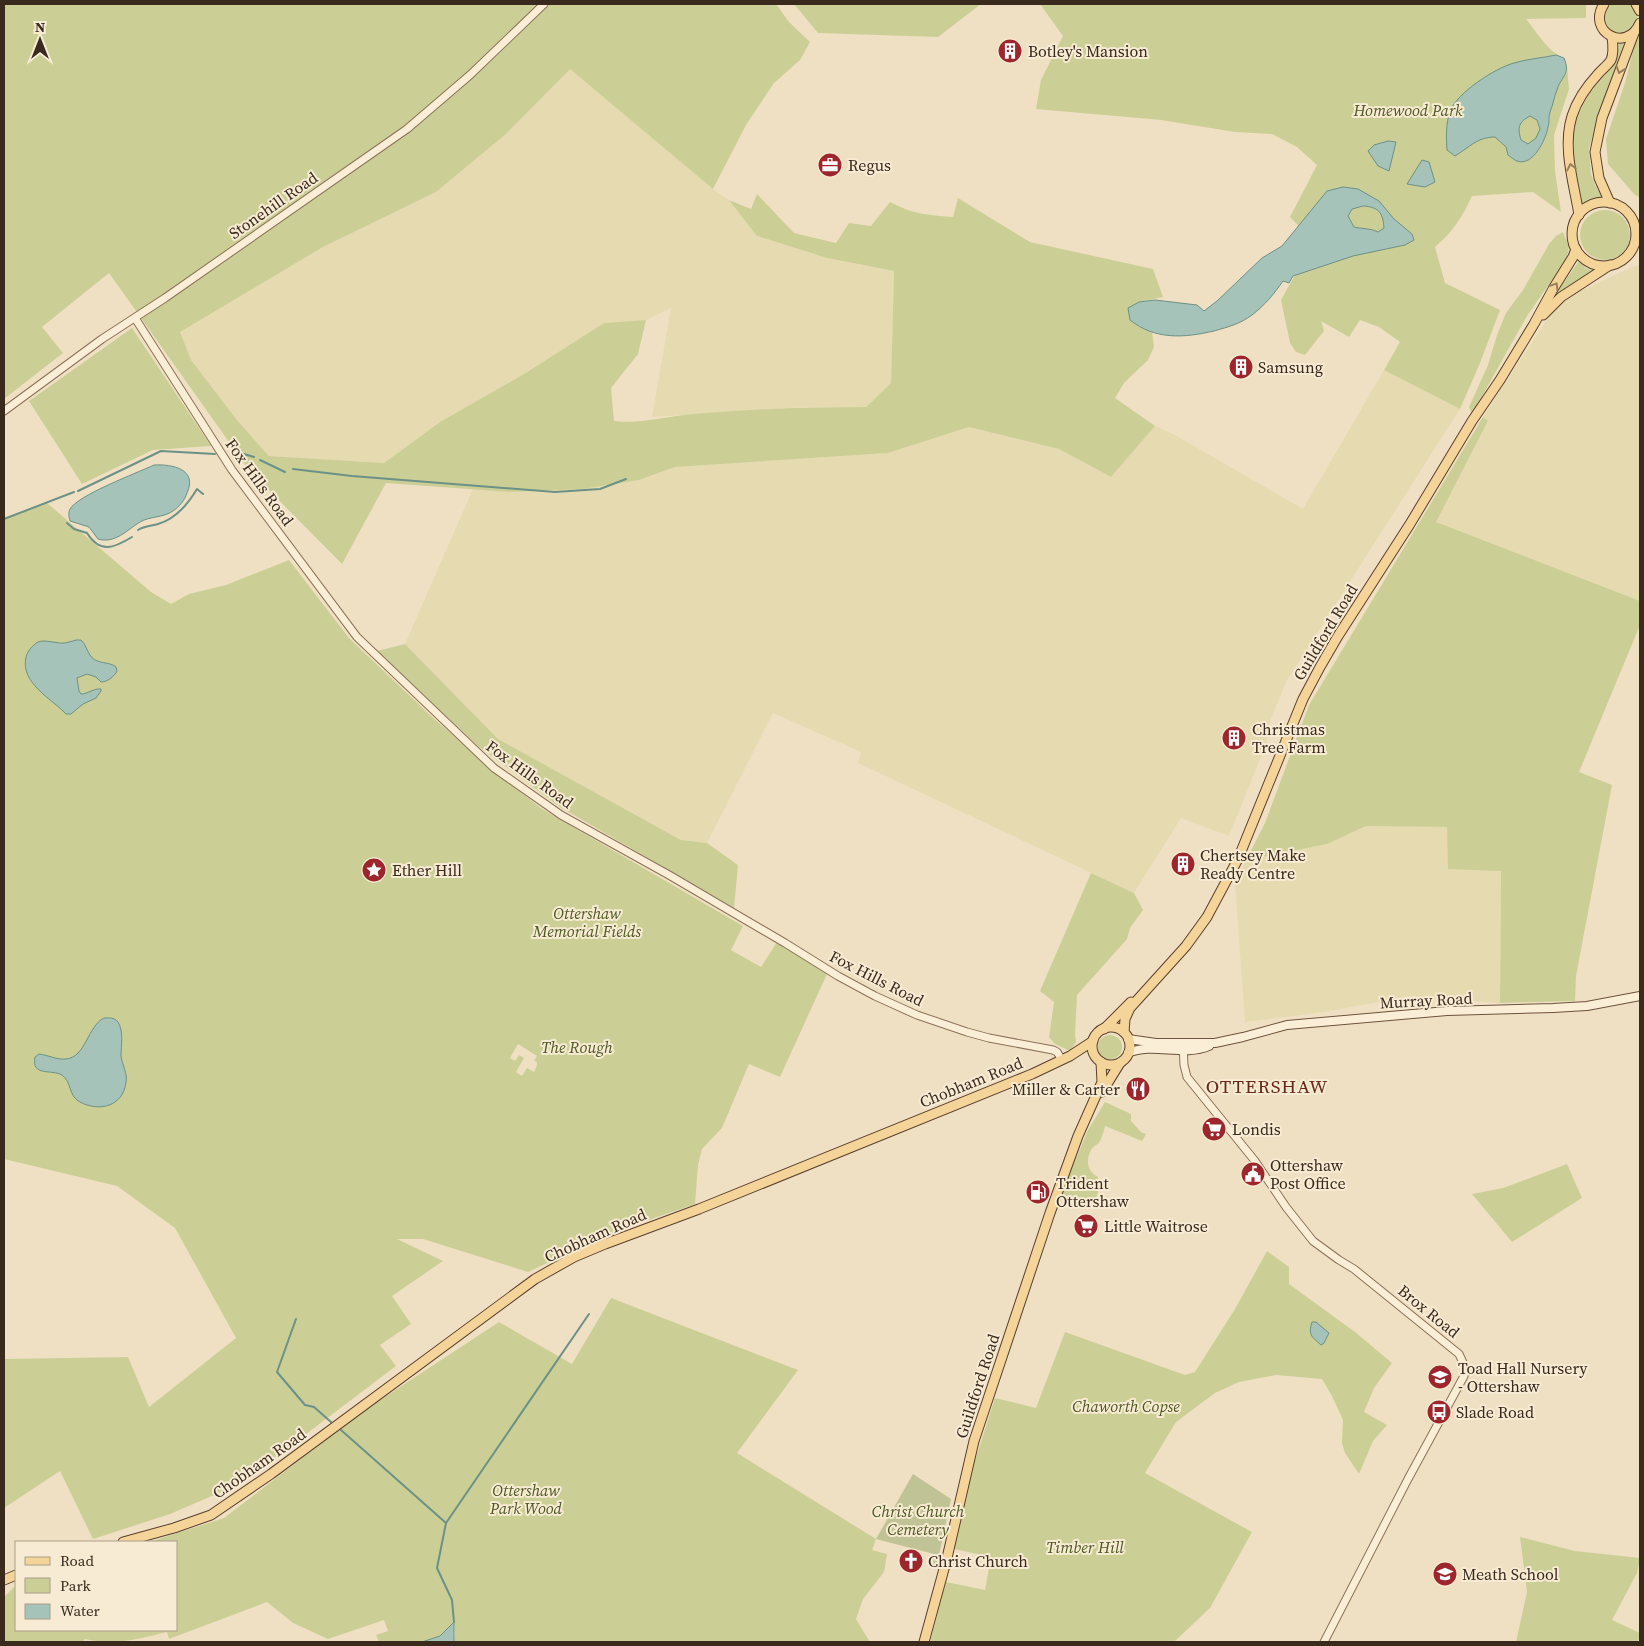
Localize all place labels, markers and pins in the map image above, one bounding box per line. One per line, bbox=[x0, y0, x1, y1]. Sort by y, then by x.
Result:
building icon: Botley's Mansion bbox=[997, 38, 1023, 64]
place label: Botley's Mansion bbox=[1028, 40, 1148, 62]
office icon: Regus bbox=[817, 152, 843, 178]
place label: Regus bbox=[848, 154, 891, 176]
building icon: Samsung bbox=[1228, 354, 1254, 380]
place label: Samsung bbox=[1258, 356, 1323, 378]
place label: Christmas Tree Farm bbox=[1252, 718, 1326, 758]
building icon: Christmas Tree Farm bbox=[1221, 725, 1247, 751]
place label: Chertsey Make Ready Centre bbox=[1200, 844, 1306, 884]
building icon: Chertsey Make Ready Centre bbox=[1170, 851, 1196, 877]
place icon: Ether Hill bbox=[361, 857, 387, 883]
place label: Ether Hill bbox=[392, 859, 462, 881]
restaurant icon: Miller & Carter bbox=[1125, 1076, 1151, 1102]
place label: Miller & Carter bbox=[1012, 1078, 1120, 1100]
supermarket icon: Londis bbox=[1201, 1116, 1227, 1142]
place label: Londis bbox=[1232, 1118, 1281, 1140]
place label: Ottershaw Post Office bbox=[1270, 1154, 1346, 1194]
public building icon: Ottershaw Post Office bbox=[1240, 1161, 1266, 1187]
place label: Trident Ottershaw bbox=[1056, 1172, 1130, 1212]
fuel station icon: Trident Ottershaw bbox=[1025, 1179, 1051, 1205]
supermarket icon: Little Waitrose bbox=[1073, 1213, 1099, 1239]
place label: Little Waitrose bbox=[1104, 1215, 1208, 1237]
place label: Toad Hall Nursery - Ottershaw bbox=[1458, 1357, 1588, 1397]
school or university icon: Toad Hall Nursery - Ottershaw bbox=[1427, 1364, 1453, 1390]
bus stop icon: Slade Road bbox=[1426, 1399, 1452, 1425]
place label: Slade Road bbox=[1456, 1401, 1534, 1423]
church icon: Christ Church bbox=[898, 1548, 924, 1574]
place label: Christ Church bbox=[928, 1550, 1028, 1572]
school or university icon: Meath School bbox=[1432, 1561, 1458, 1587]
place label: Meath School bbox=[1462, 1563, 1559, 1585]

